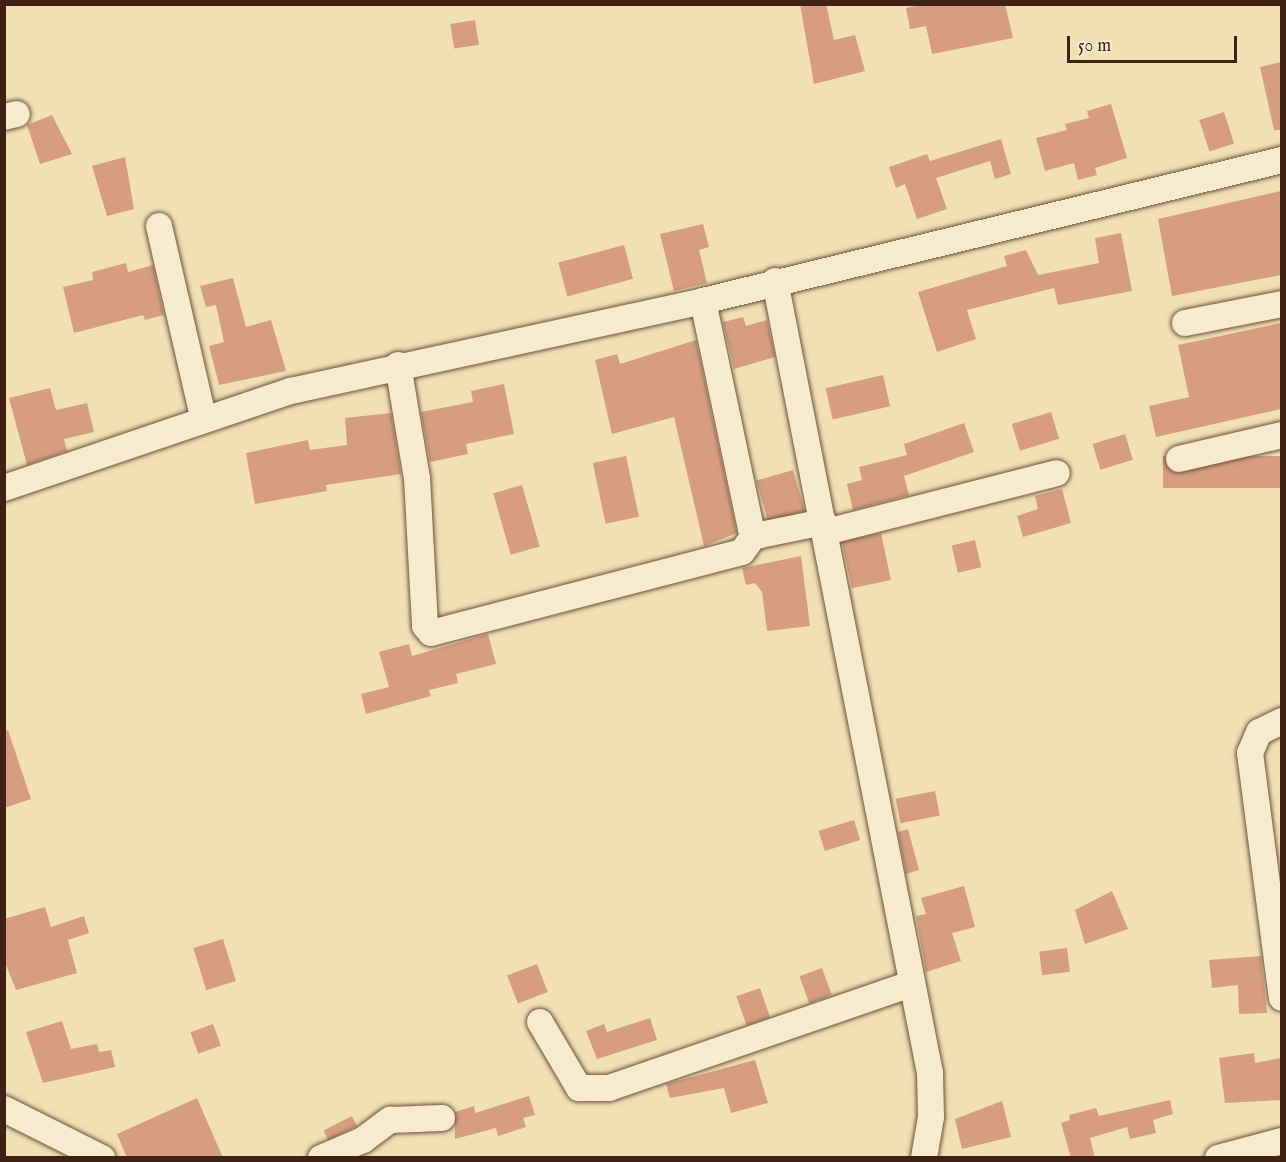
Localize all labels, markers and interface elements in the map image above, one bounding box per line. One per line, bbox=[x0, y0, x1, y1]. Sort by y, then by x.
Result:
scale bar bbox=[1070, 24, 1240, 62]
text: 50 m bbox=[1078, 35, 1111, 58]

